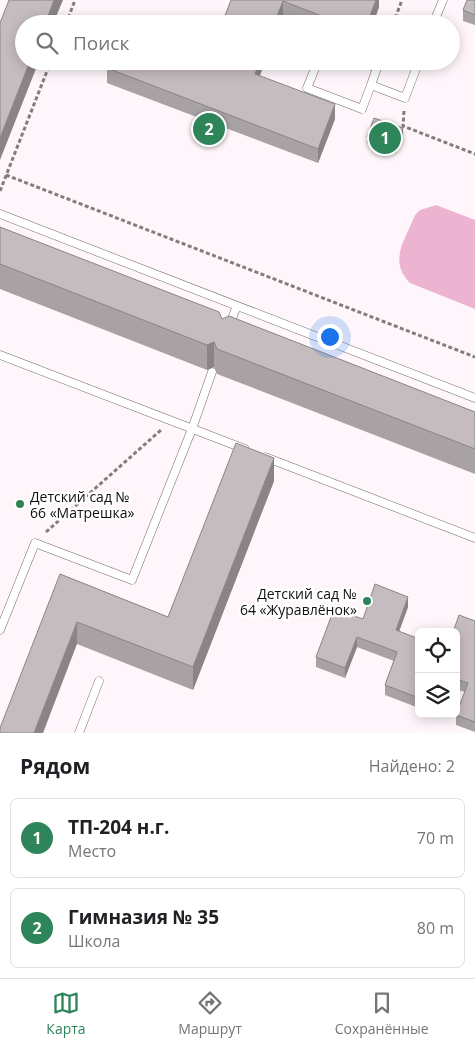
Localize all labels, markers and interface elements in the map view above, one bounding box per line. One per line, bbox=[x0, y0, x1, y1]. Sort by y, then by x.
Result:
search box bbox=[15, 15, 460, 70]
icon: search bbox=[33, 29, 61, 57]
text: Поиск bbox=[73, 30, 129, 56]
pin: 2 bbox=[193, 110, 225, 148]
pin: 1 bbox=[369, 119, 401, 157]
your location bbox=[317, 324, 343, 350]
place label: Детский сад № 66 «Матрешка» bbox=[30, 487, 134, 522]
marker: Детский сад № 66 «Матрешка» bbox=[14, 498, 26, 510]
place label: Детский сад № 64 «Журавлёнок» bbox=[240, 584, 357, 619]
marker: Детский сад № 64 «Журавлёнок» bbox=[361, 595, 373, 607]
map controls bbox=[415, 628, 460, 718]
button: locate bbox=[415, 628, 460, 673]
button: layers bbox=[415, 673, 460, 718]
text: Рядом bbox=[20, 752, 90, 780]
text: Найдено: 2 bbox=[369, 755, 455, 777]
text: ТП-204 н.г. bbox=[68, 814, 169, 840]
text: 1 bbox=[32, 827, 42, 849]
text: 70 m bbox=[417, 827, 454, 849]
text: Место bbox=[68, 840, 116, 862]
text: Гимназия № 35 bbox=[68, 904, 219, 930]
text: 2 bbox=[32, 917, 42, 939]
text: 80 m bbox=[417, 917, 454, 939]
text: Школа bbox=[68, 930, 120, 952]
tab: Карта bbox=[46, 989, 86, 1038]
tab: Маршрут bbox=[178, 989, 242, 1038]
tab: Сохранённые bbox=[335, 989, 429, 1038]

